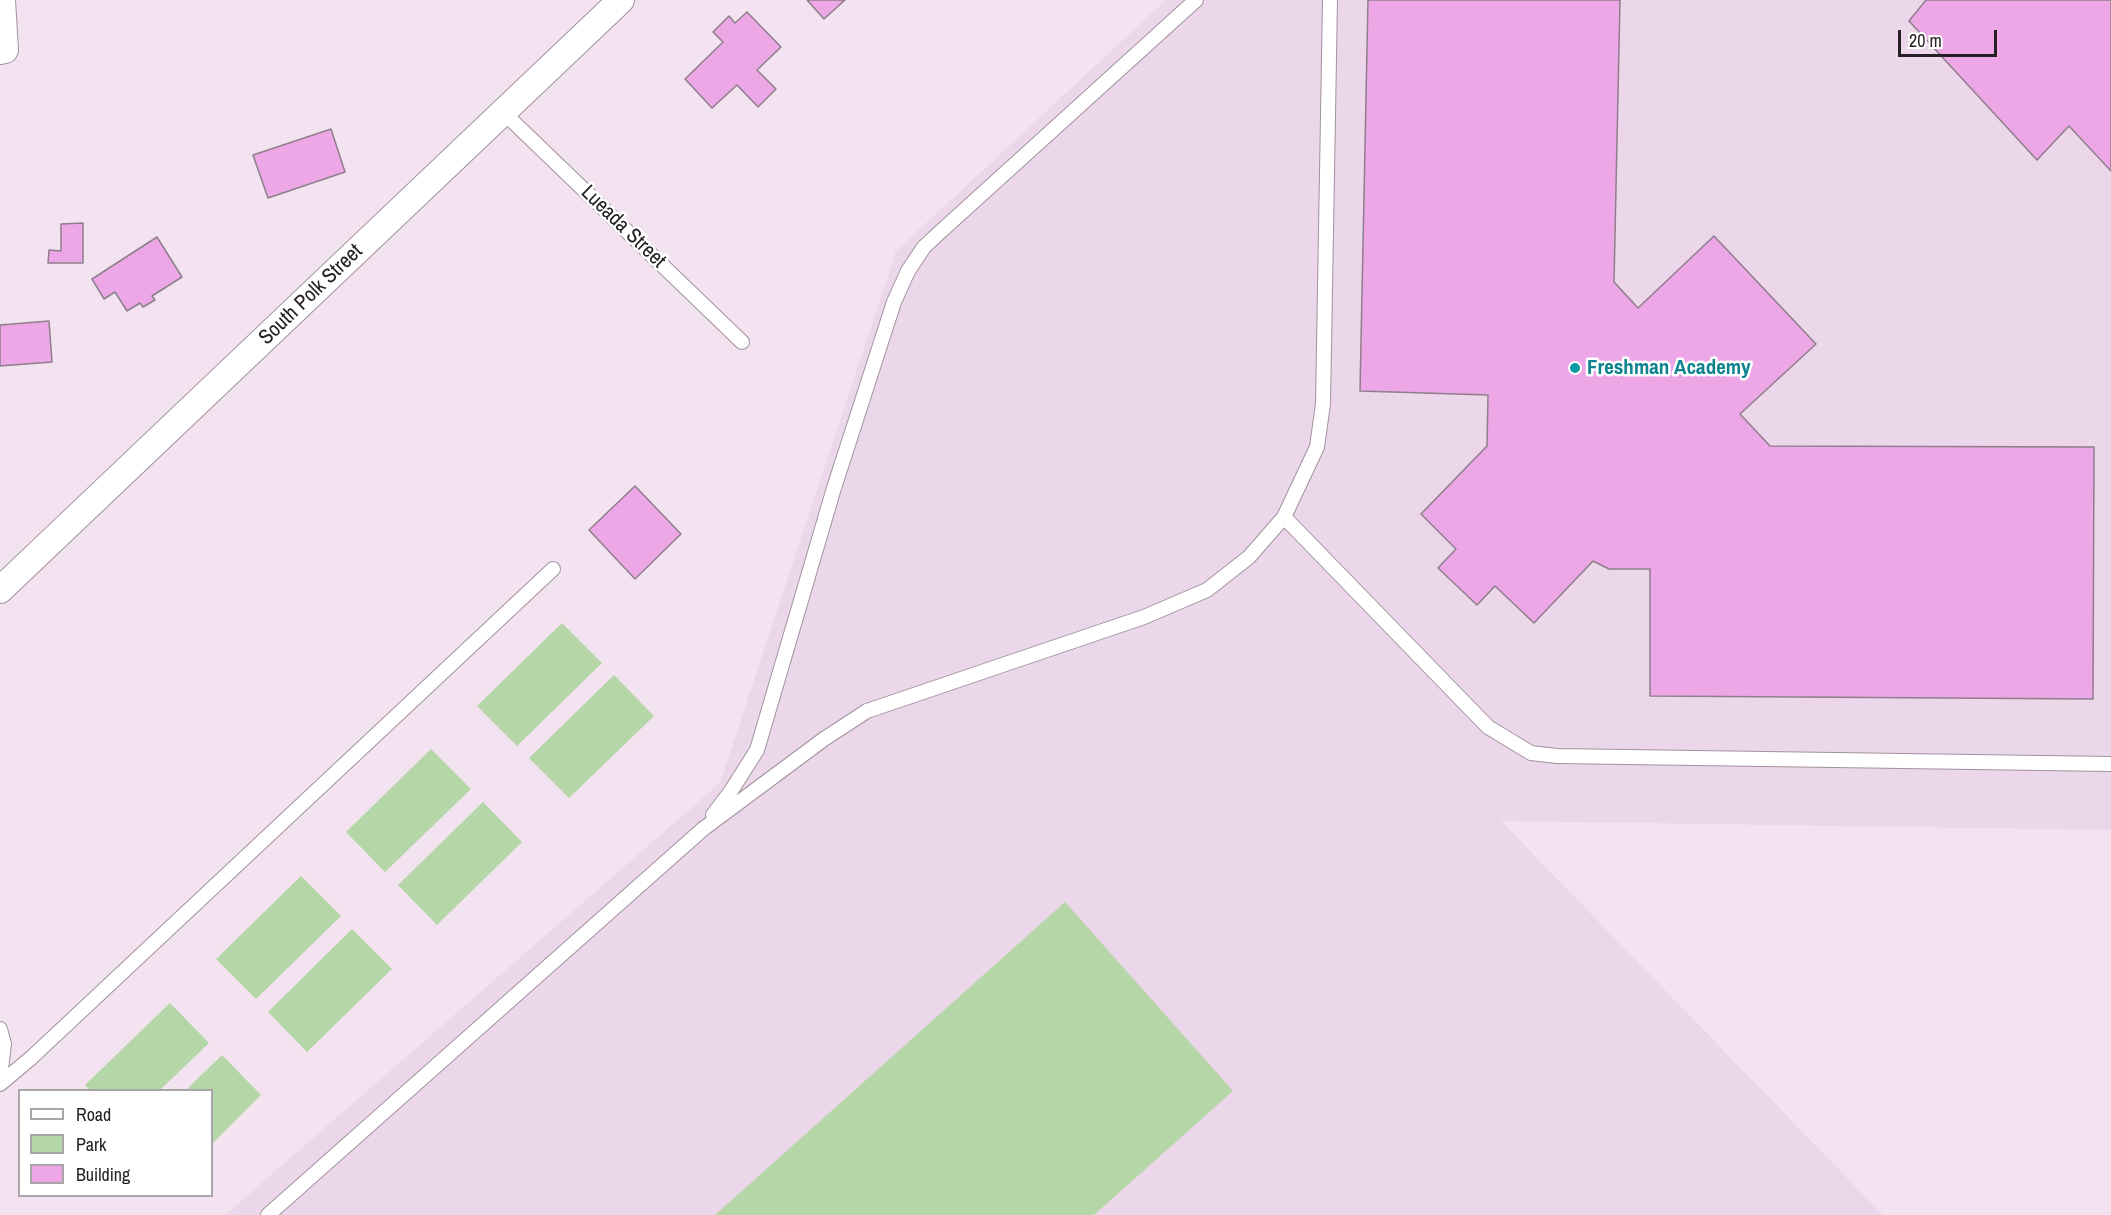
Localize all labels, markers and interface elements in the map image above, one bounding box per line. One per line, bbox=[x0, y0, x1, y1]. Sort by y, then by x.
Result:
scale bar bbox=[1901, 18, 2000, 56]
text: 20 m bbox=[1909, 28, 1942, 53]
street label: Lueada Street bbox=[575, 180, 671, 274]
street label: South Polk Street bbox=[254, 239, 368, 351]
place label: Freshman Academy bbox=[1587, 355, 1751, 381]
marker: Freshman Academy bbox=[1568, 361, 1582, 375]
legend bbox=[18, 1089, 213, 1197]
text: Road bbox=[76, 1102, 111, 1127]
text: Park bbox=[76, 1132, 106, 1157]
text: Building bbox=[76, 1162, 130, 1187]

